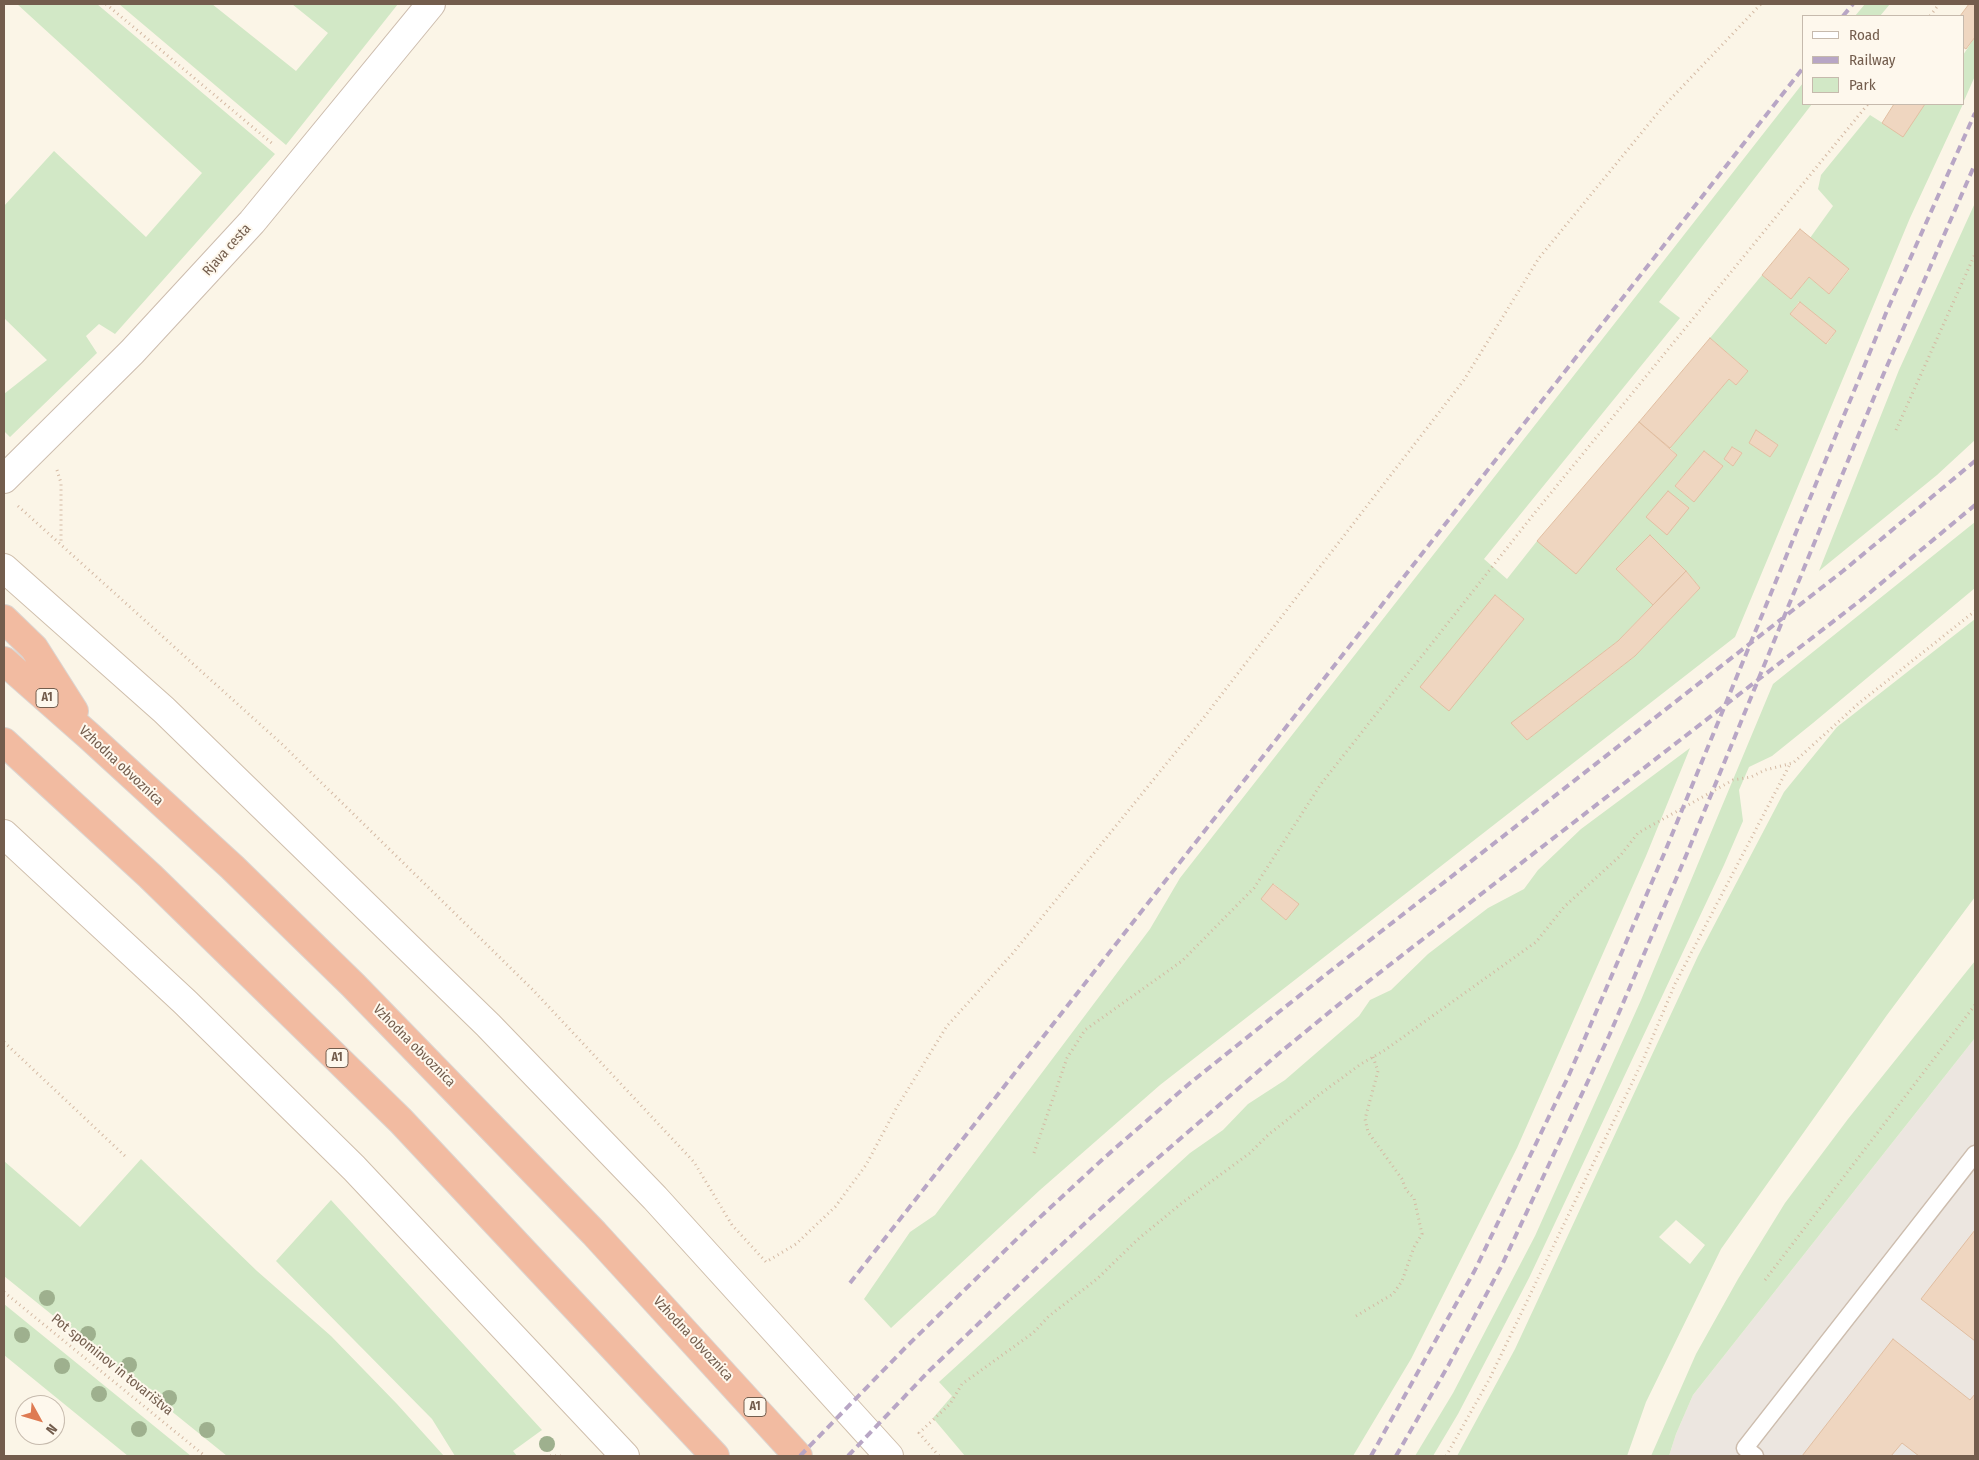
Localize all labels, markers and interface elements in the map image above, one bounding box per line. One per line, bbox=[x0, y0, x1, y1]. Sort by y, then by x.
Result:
legend bbox=[1802, 15, 1964, 105]
text: Road bbox=[1849, 26, 1880, 44]
text: Railway bbox=[1849, 51, 1896, 69]
text: Park bbox=[1849, 76, 1876, 94]
street label: Rjava cesta bbox=[199, 221, 255, 279]
road number: A1 bbox=[36, 688, 58, 708]
street label: Vzhodna obvoznica bbox=[75, 723, 167, 809]
street label: Vzhodna obvoznica bbox=[369, 1001, 459, 1091]
road number: A1 bbox=[326, 1048, 348, 1068]
street label: Vzhodna obvoznica bbox=[650, 1293, 736, 1385]
street label: Pot spominov in tovarištva bbox=[48, 1311, 176, 1419]
north arrow bbox=[15, 1395, 65, 1445]
road number: A1 bbox=[744, 1398, 766, 1416]
text: N bbox=[42, 1421, 61, 1438]

